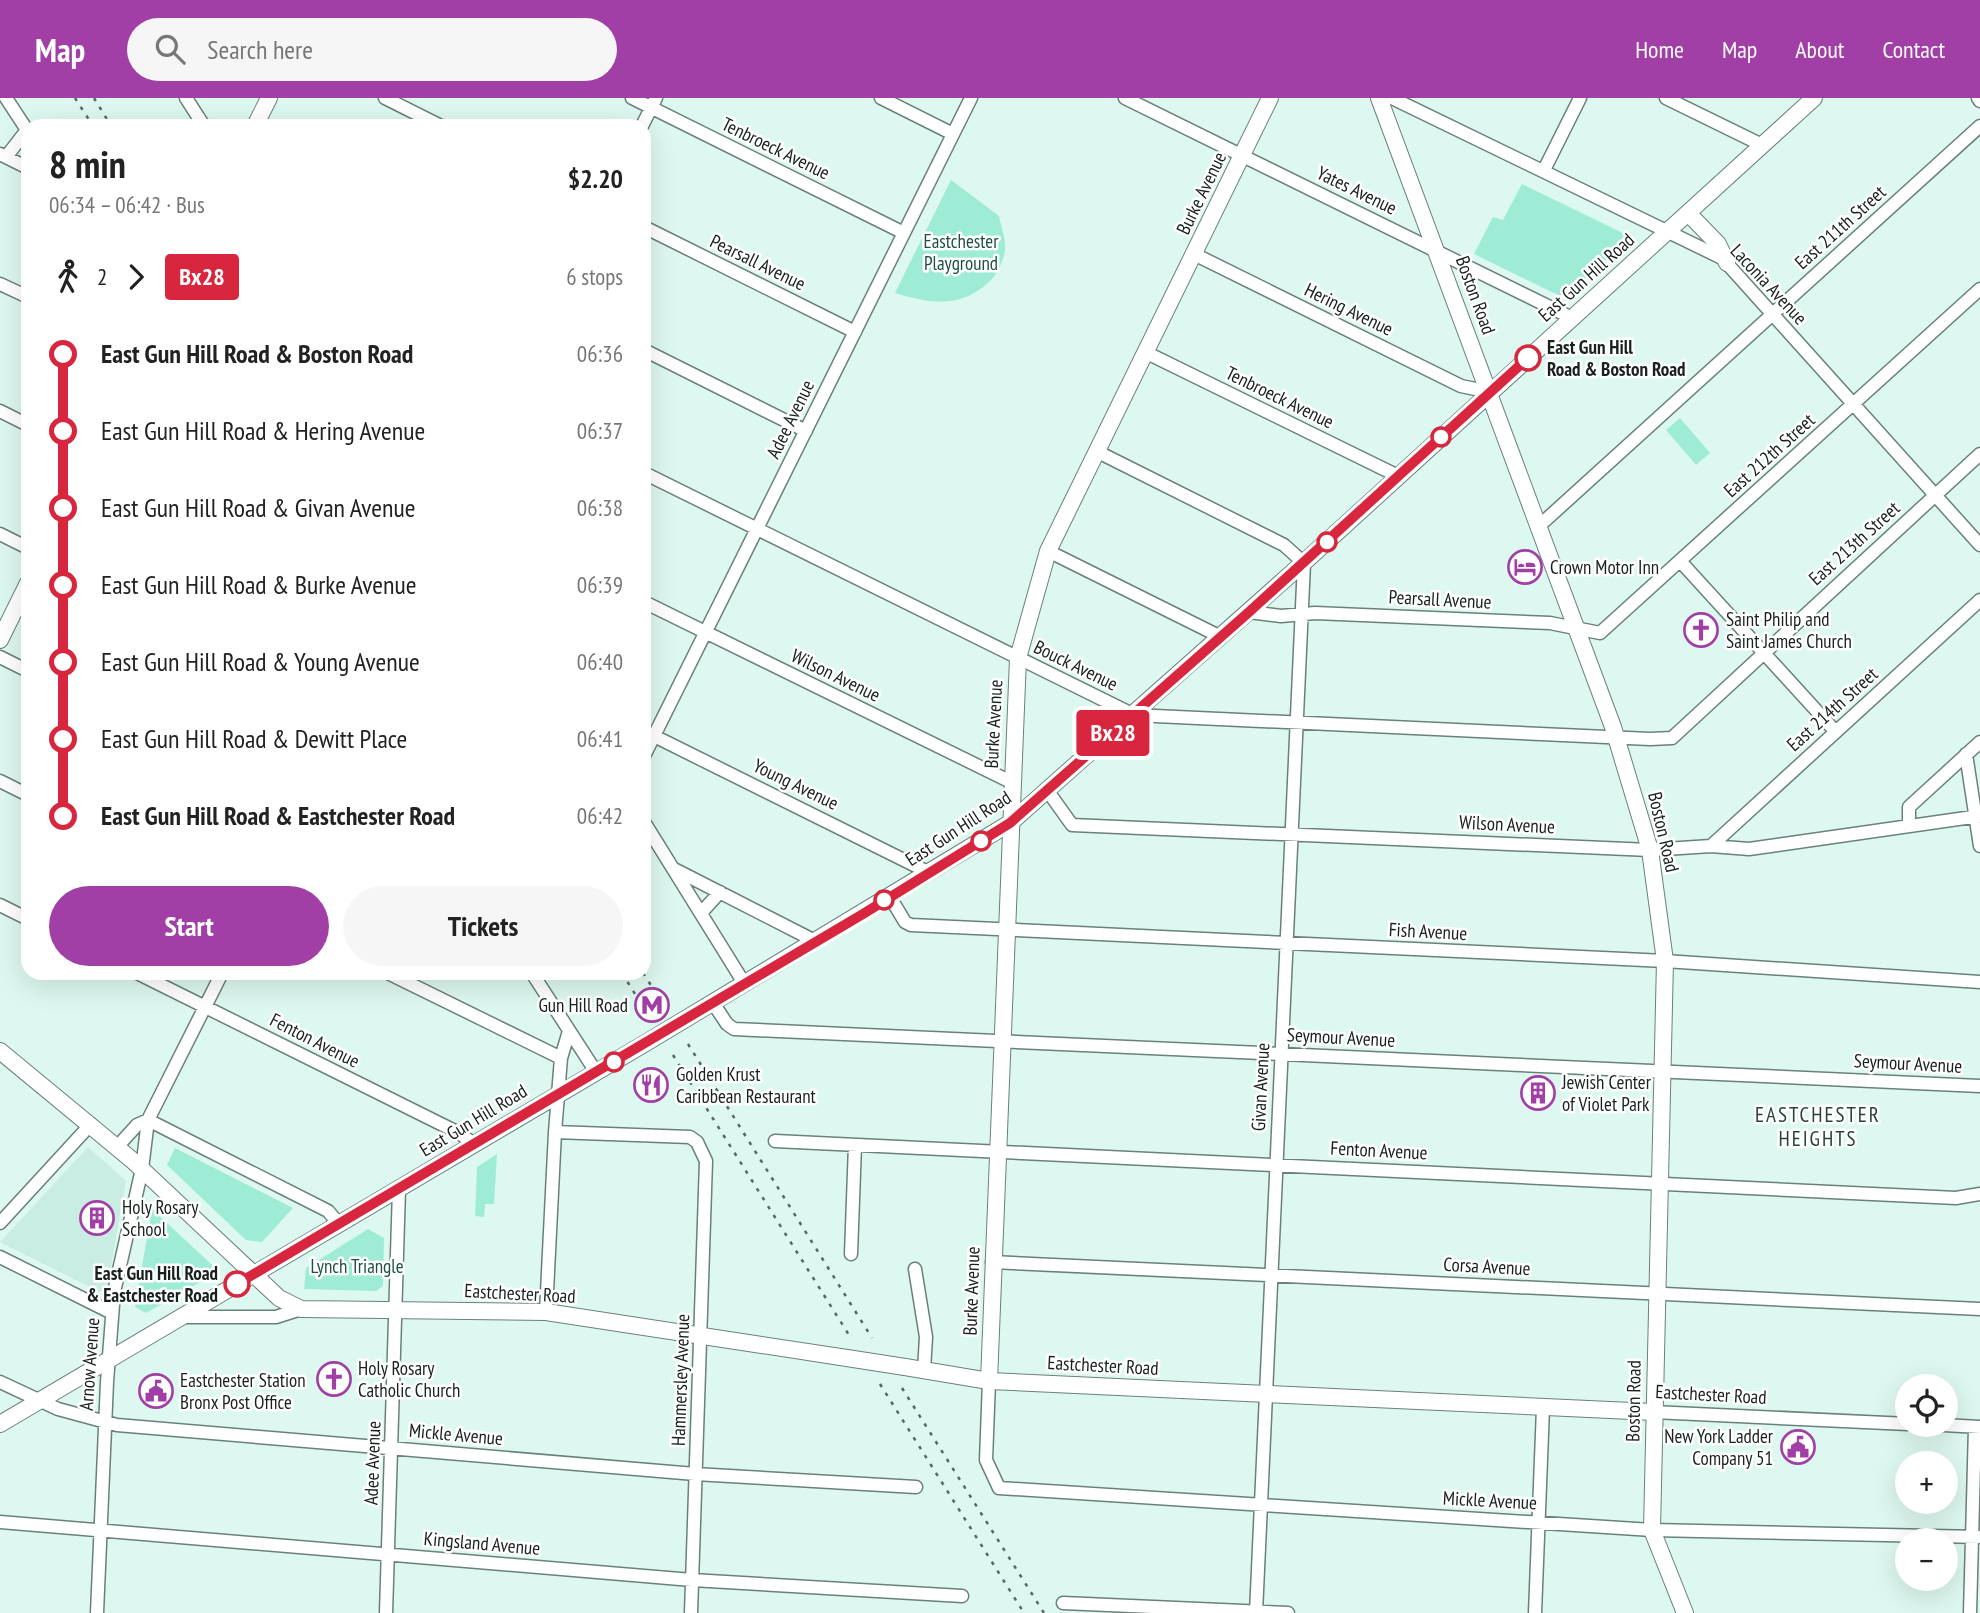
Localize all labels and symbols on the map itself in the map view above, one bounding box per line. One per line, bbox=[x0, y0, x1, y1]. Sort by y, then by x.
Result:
street label: Tenbroeck Avenue bbox=[718, 111, 834, 185]
street label: Burke Avenue bbox=[1171, 148, 1231, 238]
street label: Yates Avenue bbox=[1313, 160, 1401, 220]
street label: East 211th Street bbox=[1790, 179, 1891, 274]
street label: East Gun Hill Road bbox=[1533, 228, 1639, 326]
street label: Pearsall Avenue bbox=[706, 229, 810, 295]
park label: Eastchester Playground bbox=[924, 229, 999, 275]
street label: Laconia Avenue bbox=[1726, 239, 1812, 329]
street label: Boston Road bbox=[1451, 253, 1501, 337]
street label: Hering Avenue bbox=[1301, 277, 1397, 341]
place label: East Gun Hill Road & Boston Road bbox=[1547, 335, 1685, 381]
marker: East Gun Hill Road & Boston Road bbox=[1515, 345, 1541, 371]
street label: Tenbroeck Avenue bbox=[1222, 360, 1338, 434]
street label: Adee Avenue bbox=[761, 376, 819, 462]
street label: East 212th Street bbox=[1719, 407, 1820, 502]
unlabelled marker bbox=[1431, 427, 1451, 447]
street label: East 213th Street bbox=[1804, 495, 1905, 590]
unlabelled marker bbox=[1317, 532, 1337, 552]
hotel icon: Crown Motor Inn bbox=[1506, 548, 1544, 586]
place label: Crown Motor Inn bbox=[1550, 555, 1659, 579]
street label: Pearsall Avenue bbox=[1388, 584, 1492, 614]
place label: Saint Philip and Saint James Church bbox=[1726, 607, 1852, 653]
church icon: Saint Philip and Saint James Church bbox=[1682, 611, 1720, 649]
street label: Bouck Avenue bbox=[1030, 634, 1122, 696]
street label: Wilson Avenue bbox=[788, 643, 884, 707]
street label: East 214th Street bbox=[1782, 661, 1883, 756]
street label: Burke Avenue bbox=[979, 679, 1007, 769]
line badge: Bx28 bbox=[1064, 710, 1162, 756]
street label: Young Avenue bbox=[749, 753, 843, 815]
street label: East Gun Hill Road bbox=[901, 785, 1015, 871]
street label: Boston Road bbox=[1643, 790, 1685, 874]
street label: Wilson Avenue bbox=[1459, 810, 1556, 838]
unlabelled marker bbox=[971, 831, 991, 851]
unlabelled marker bbox=[874, 890, 894, 910]
street label: Fish Avenue bbox=[1388, 917, 1468, 945]
metro station icon: Gun Hill Road bbox=[633, 986, 671, 1024]
place label: Gun Hill Road bbox=[538, 993, 628, 1017]
street label: Fenton Avenue bbox=[266, 1007, 364, 1073]
street label: Seymour Avenue bbox=[1286, 1022, 1396, 1052]
street label: Givan Avenue bbox=[1246, 1042, 1274, 1132]
street label: Seymour Avenue bbox=[1853, 1048, 1963, 1078]
unlabelled marker bbox=[604, 1052, 624, 1072]
place label: Golden Krust Caribbean Restaurant bbox=[676, 1062, 817, 1108]
restaurant icon: Golden Krust Caribbean Restaurant bbox=[632, 1066, 670, 1104]
place label: Jewish Center of Violet Park bbox=[1561, 1070, 1652, 1116]
building icon: Jewish Center of Violet Park bbox=[1519, 1074, 1557, 1112]
street label: East Gun Hill Road bbox=[415, 1079, 531, 1161]
district label: EASTCHESTER HEIGHTS bbox=[1755, 1101, 1881, 1152]
street label: Fenton Avenue bbox=[1330, 1135, 1428, 1165]
place label: Holy Rosary School bbox=[122, 1195, 199, 1241]
building icon: Holy Rosary School bbox=[78, 1199, 116, 1237]
street label: Burke Avenue bbox=[957, 1246, 985, 1336]
street label: Corsa Avenue bbox=[1443, 1252, 1531, 1280]
park label: Lynch Triangle bbox=[310, 1254, 404, 1278]
place label: East Gun Hill Road & Eastchester Road bbox=[87, 1261, 218, 1307]
marker: East Gun Hill Road & Eastchester Road bbox=[224, 1271, 250, 1297]
street label: Eastchester Road bbox=[464, 1278, 576, 1308]
street label: Hammersley Avenue bbox=[666, 1313, 694, 1446]
street label: Arnow Avenue bbox=[74, 1317, 104, 1411]
street label: Eastchester Road bbox=[1047, 1350, 1159, 1380]
place label: Holy Rosary Catholic Church bbox=[358, 1356, 460, 1402]
church icon: Holy Rosary Catholic Church bbox=[315, 1360, 353, 1398]
street label: Boston Road bbox=[1620, 1360, 1646, 1442]
place label: Eastchester Station Bronx Post Office bbox=[180, 1368, 306, 1414]
public building icon: Eastchester Station Bronx Post Office bbox=[137, 1372, 175, 1410]
street label: Eastchester Road bbox=[1655, 1379, 1767, 1409]
street label: Mickle Avenue bbox=[408, 1418, 504, 1450]
street label: Adee Avenue bbox=[359, 1420, 385, 1506]
place label: New York Ladder Company 51 bbox=[1664, 1424, 1774, 1470]
public building icon: New York Ladder Company 51 bbox=[1779, 1428, 1817, 1466]
street label: Mickle Avenue bbox=[1442, 1486, 1538, 1514]
street label: Kingsland Avenue bbox=[423, 1526, 541, 1560]

